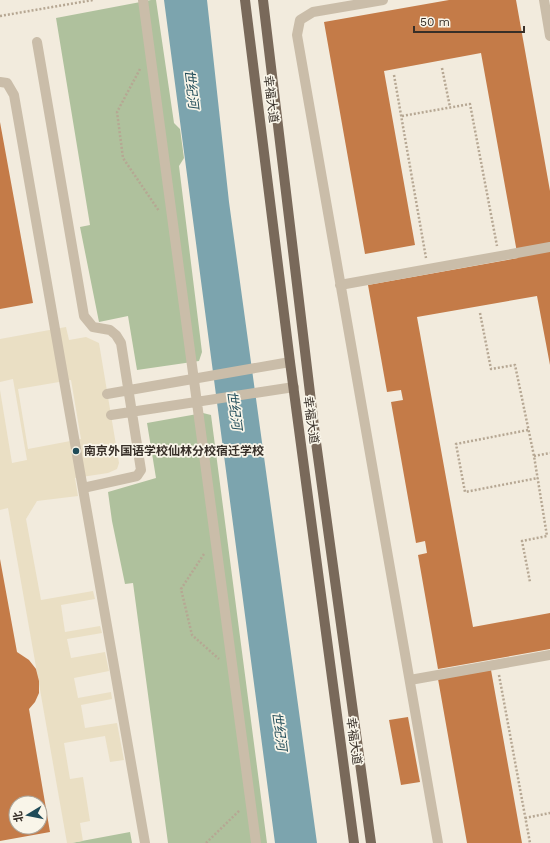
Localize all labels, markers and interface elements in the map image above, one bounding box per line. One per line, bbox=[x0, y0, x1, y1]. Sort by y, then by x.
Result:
scale bar bbox=[414, 8, 524, 34]
text: 50 m bbox=[420, 15, 450, 29]
water label: 世纪河 bbox=[182, 69, 202, 112]
street label: 幸福大道 bbox=[261, 74, 281, 124]
water label: 世纪河 bbox=[224, 390, 245, 433]
street label: 幸福大道 bbox=[301, 395, 321, 445]
place label: 南京外国语学校仙林分校宿迁学校 bbox=[84, 444, 264, 458]
marker: 南京外国语学校仙林分校宿迁学校 bbox=[71, 446, 81, 456]
water label: 世纪河 bbox=[269, 711, 290, 754]
street label: 幸福大道 bbox=[344, 716, 364, 766]
north arrow bbox=[8, 795, 48, 835]
text: 北 bbox=[11, 810, 26, 823]

